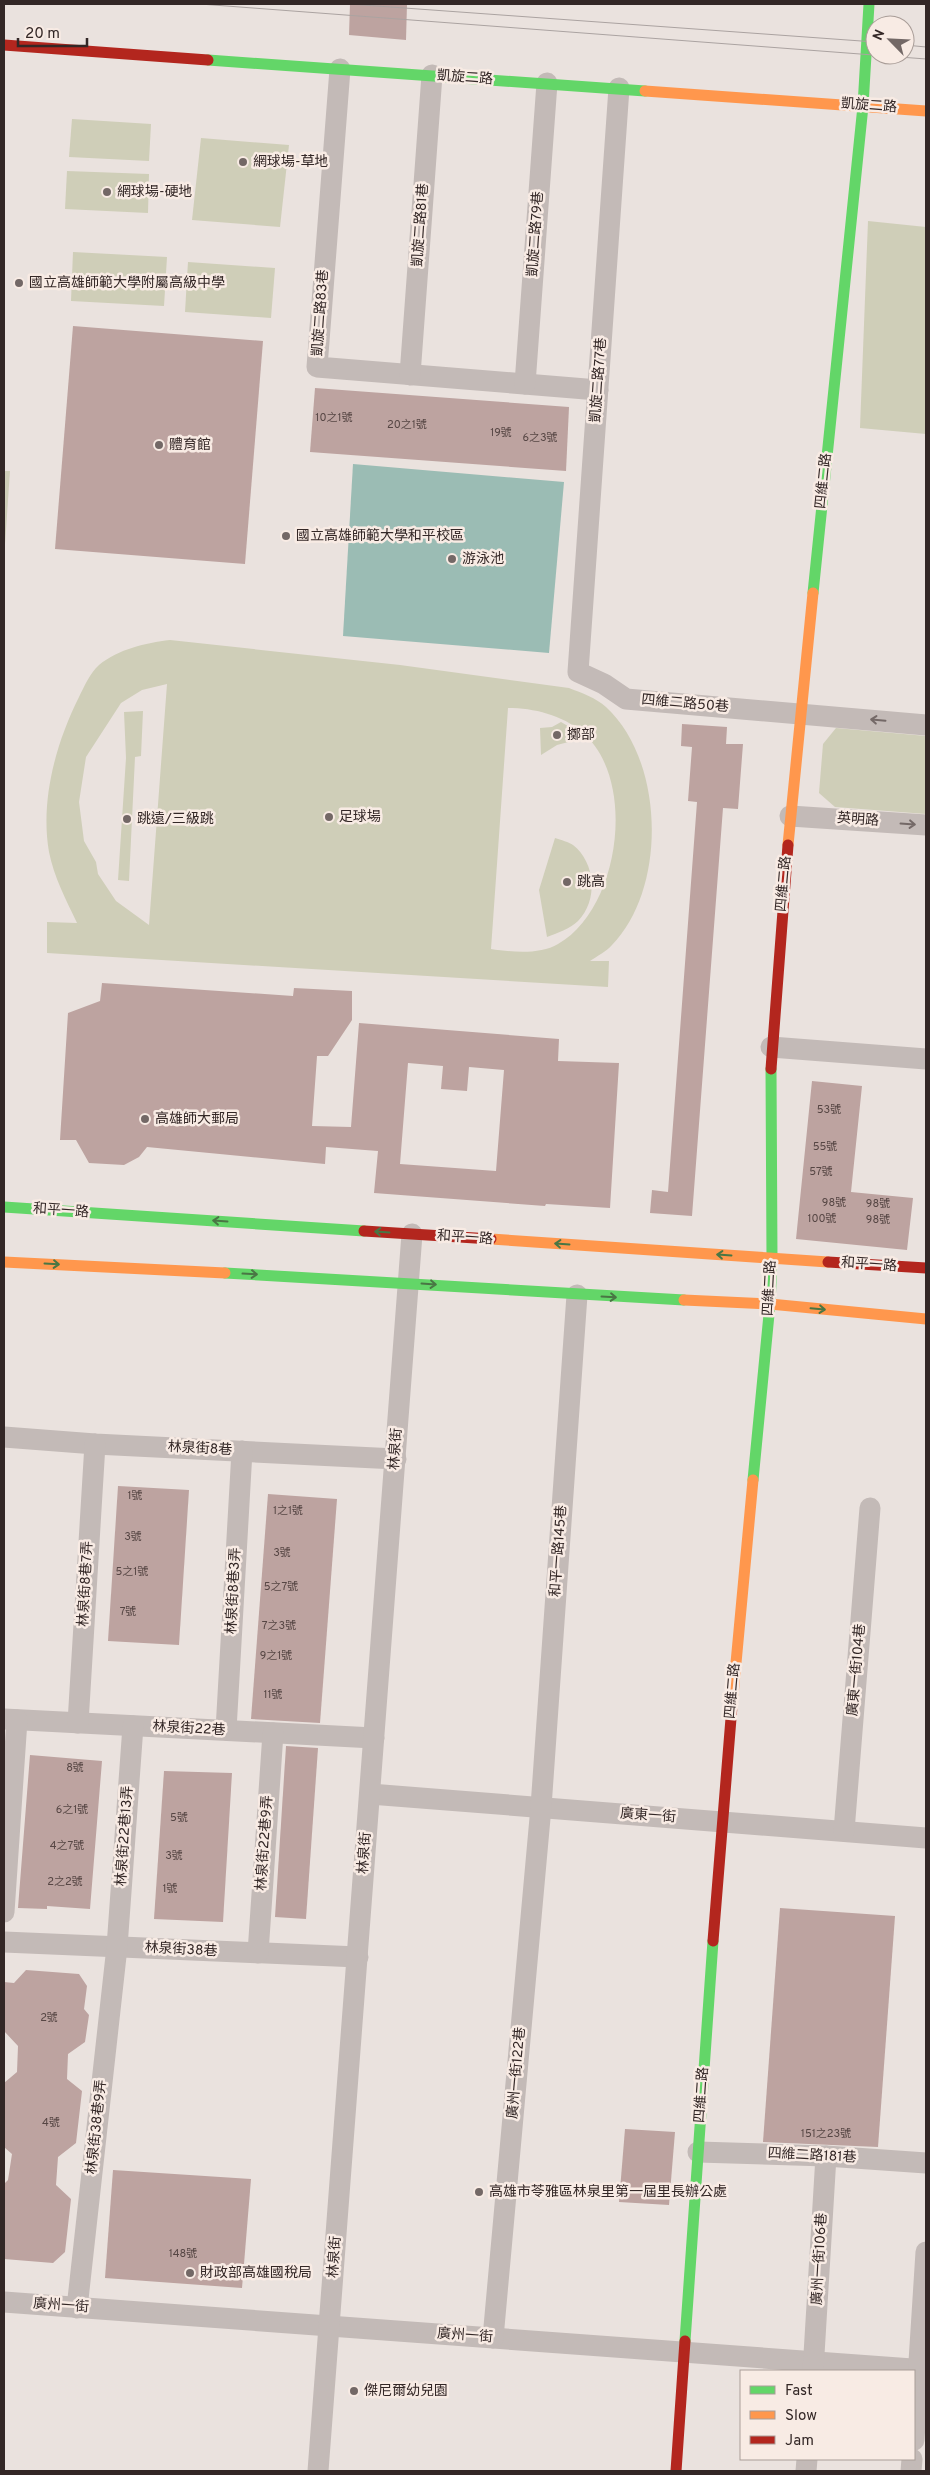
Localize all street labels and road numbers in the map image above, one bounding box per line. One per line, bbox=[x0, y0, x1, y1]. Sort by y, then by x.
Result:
street label: 凱旋二路 bbox=[436, 68, 494, 88]
street label: 凱旋二路 bbox=[840, 96, 898, 116]
street label: 凱旋二路81巷 bbox=[410, 183, 432, 267]
street label: 凱旋二路79巷 bbox=[525, 191, 547, 277]
street label: 凱旋二路83巷 bbox=[309, 269, 333, 357]
street label: 凱旋二路77巷 bbox=[588, 337, 610, 423]
street label: 四維二路 bbox=[813, 452, 835, 510]
street label: 四維二路50巷 bbox=[641, 692, 729, 716]
street label: 英明路 bbox=[836, 810, 880, 830]
street label: 四維二路 bbox=[773, 855, 795, 913]
street label: 和平一路 bbox=[32, 1201, 90, 1221]
street label: 和平一路 bbox=[436, 1228, 494, 1248]
street label: 和平一路 bbox=[840, 1255, 898, 1275]
street label: 四維二路 bbox=[760, 1260, 780, 1316]
street label: 林泉街 bbox=[385, 1427, 406, 1471]
street label: 林泉街8巷 bbox=[167, 1438, 233, 1459]
street label: 和平一路145巷 bbox=[547, 1504, 571, 1598]
street label: 林泉街8巷7弄 bbox=[74, 1541, 97, 1627]
street label: 林泉街8巷3弄 bbox=[222, 1547, 245, 1635]
street label: 廣東一街104巷 bbox=[844, 1623, 870, 1717]
street label: 四維二路 bbox=[722, 1662, 744, 1720]
street label: 林泉街22巷 bbox=[152, 1718, 226, 1739]
street label: 林泉街22巷13弄 bbox=[112, 1785, 137, 1887]
street label: 林泉街22巷9弄 bbox=[252, 1795, 277, 1891]
street label: 廣東一街 bbox=[619, 1806, 677, 1826]
street label: 林泉街 bbox=[354, 1831, 375, 1875]
street label: 林泉街38巷 bbox=[144, 1939, 218, 1960]
street label: 廣州一街122巷 bbox=[504, 2026, 529, 2120]
street label: 四維二路 bbox=[692, 2066, 712, 2124]
street label: 林泉街38巷9弄 bbox=[83, 2079, 110, 2175]
street label: 四維二路181巷 bbox=[767, 2145, 857, 2167]
street label: 廣州一街106巷 bbox=[808, 2212, 831, 2306]
street label: 林泉街 bbox=[324, 2235, 345, 2279]
street label: 廣州一街 bbox=[32, 2295, 90, 2316]
street label: 廣州一街 bbox=[436, 2325, 494, 2346]

